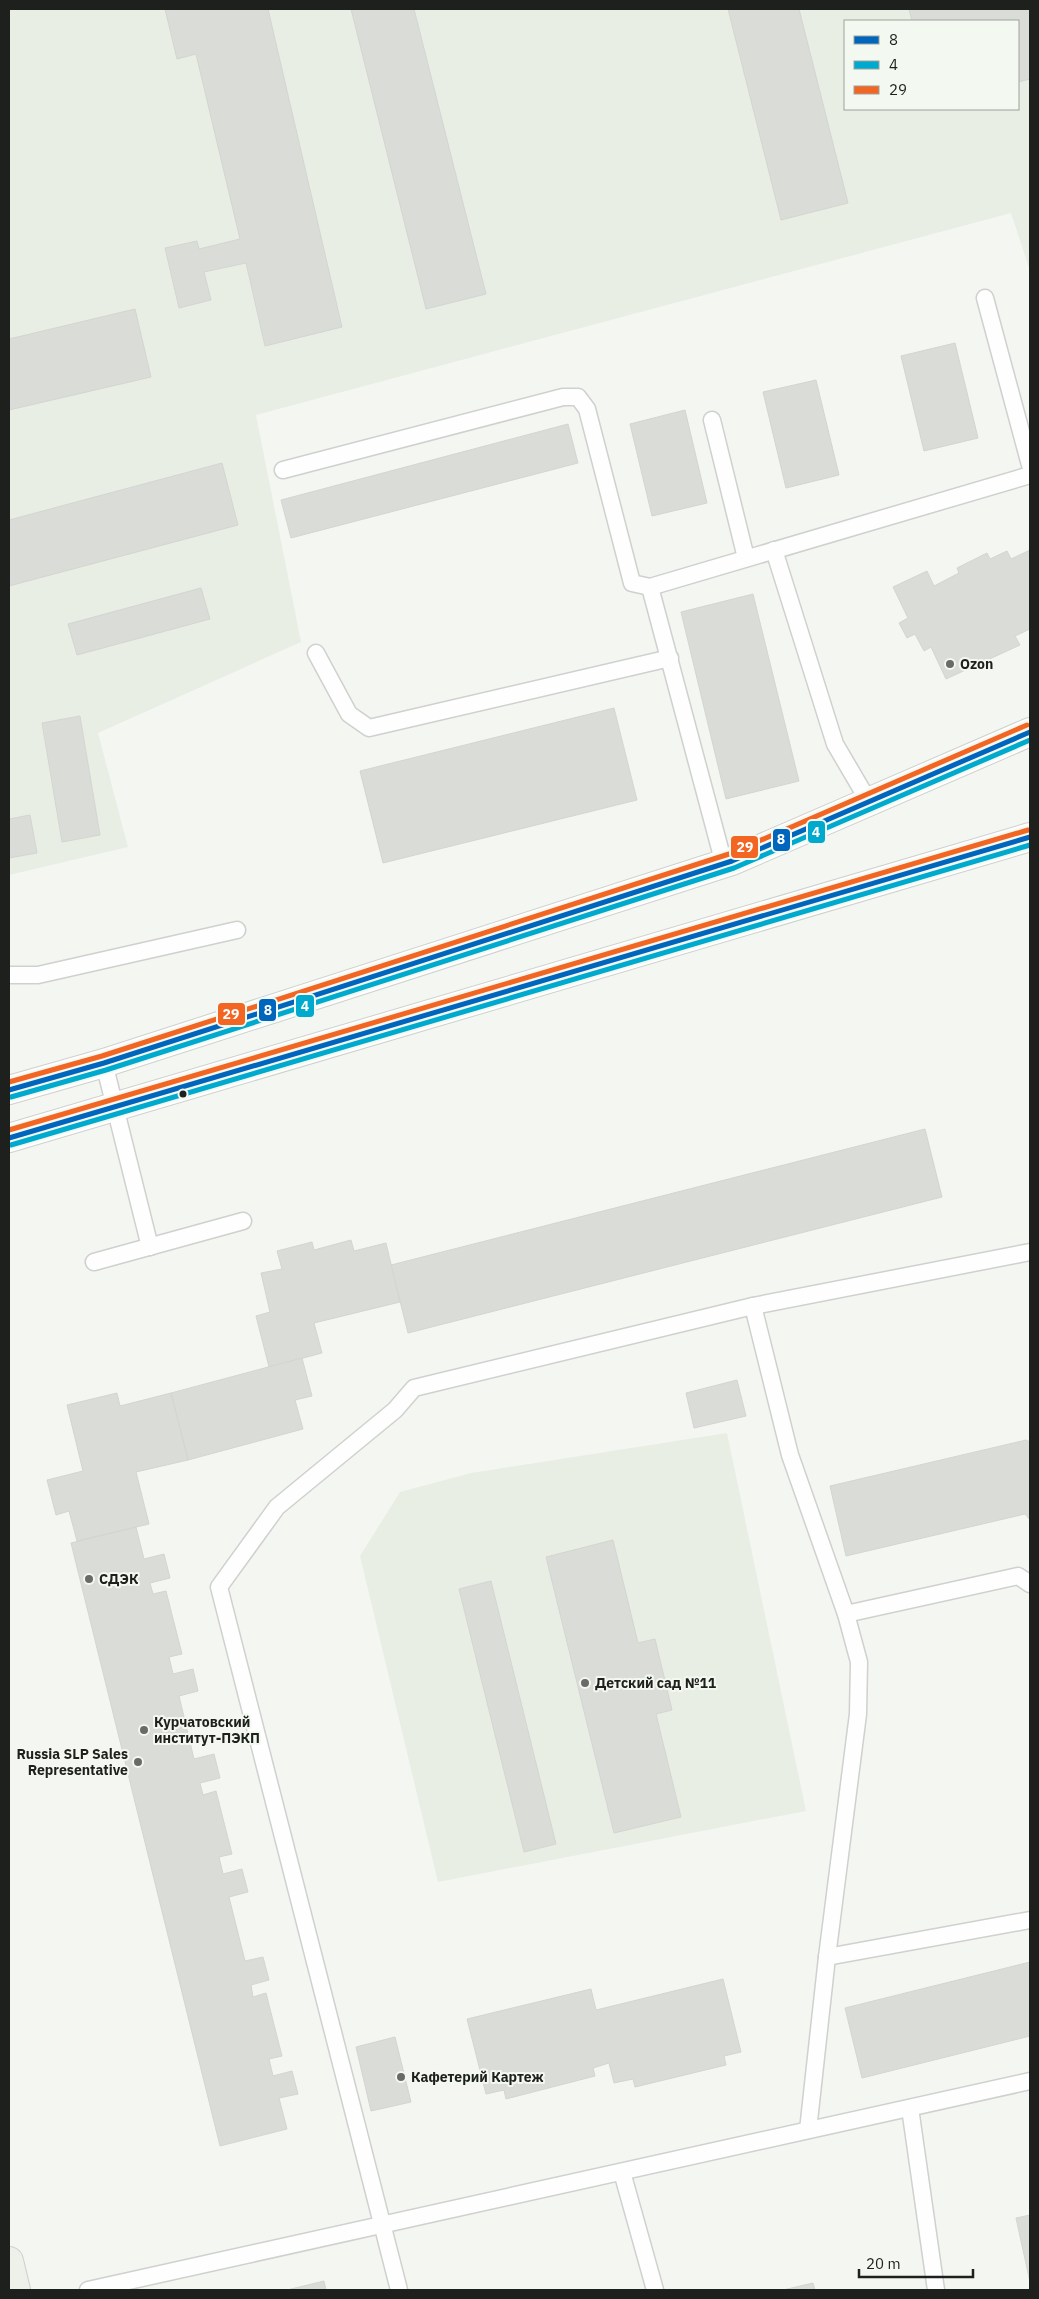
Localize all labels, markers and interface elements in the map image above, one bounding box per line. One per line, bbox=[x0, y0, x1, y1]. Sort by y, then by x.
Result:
legend bbox=[844, 20, 1019, 110]
text: 8 bbox=[889, 30, 898, 49]
text: 4 bbox=[889, 55, 898, 74]
text: 29 bbox=[889, 80, 907, 99]
place label: Ozon bbox=[960, 655, 993, 673]
marker: Ozon bbox=[944, 658, 956, 670]
line badge: 4 bbox=[807, 820, 826, 844]
text: 4 bbox=[812, 823, 820, 841]
line badge: 8 bbox=[772, 828, 791, 852]
text: 8 bbox=[777, 830, 785, 848]
line badge: 29 bbox=[730, 835, 759, 859]
text: 29 bbox=[737, 838, 753, 856]
line badge: 4 bbox=[295, 994, 315, 1018]
text: 4 bbox=[301, 997, 309, 1015]
line badge: 8 bbox=[258, 998, 277, 1022]
text: 8 bbox=[264, 1001, 272, 1019]
line badge: 29 bbox=[217, 1002, 246, 1026]
text: 29 bbox=[223, 1005, 239, 1023]
unlabelled marker bbox=[178, 1089, 188, 1099]
place label: СДЭК bbox=[99, 1570, 138, 1588]
marker: СДЭК bbox=[83, 1573, 95, 1585]
place label: Детский сад №11 bbox=[595, 1674, 717, 1692]
marker: Детский сад №11 bbox=[579, 1677, 591, 1689]
place label: Курчатовский институт-ПЭКП bbox=[154, 1713, 260, 1747]
marker: Курчатовский институт-ПЭКП bbox=[138, 1724, 150, 1736]
place label: Russia SLP Sales Representative bbox=[16, 1745, 128, 1779]
marker: Russia SLP Sales Representative bbox=[132, 1756, 144, 1768]
place label: Кафетерий Картеж bbox=[411, 2068, 544, 2086]
marker: Кафетерий Картеж bbox=[395, 2071, 407, 2083]
scale bar bbox=[859, 2246, 973, 2278]
text: 20 m bbox=[866, 2254, 901, 2273]

